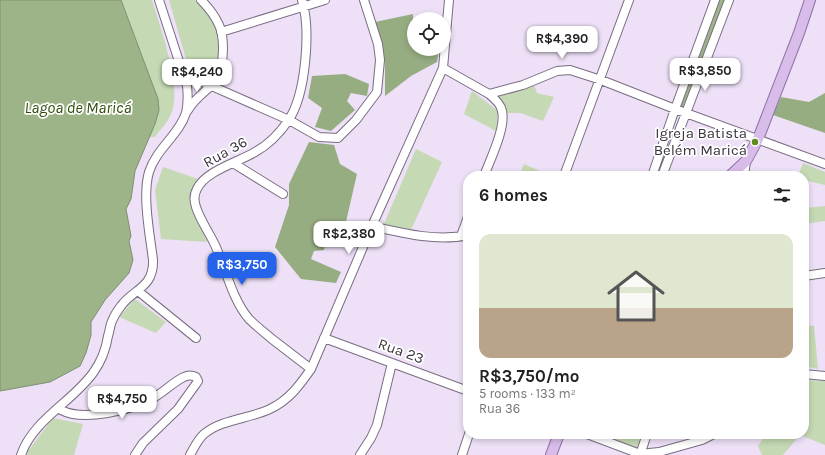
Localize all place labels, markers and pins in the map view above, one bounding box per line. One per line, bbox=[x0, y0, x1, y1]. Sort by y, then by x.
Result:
pin: R$4,390 bbox=[525, 26, 599, 60]
pin: R$3,850 bbox=[668, 58, 742, 92]
pin: R$4,240 bbox=[160, 59, 234, 93]
place label: Igreja Batista Belém Maricá bbox=[654, 124, 747, 159]
marker: Igreja Batista Belém Maricá bbox=[750, 137, 760, 147]
pin: R$2,380 bbox=[312, 221, 386, 255]
pin: R$3,750 bbox=[205, 252, 279, 286]
pin: R$4,750 bbox=[85, 386, 159, 420]

